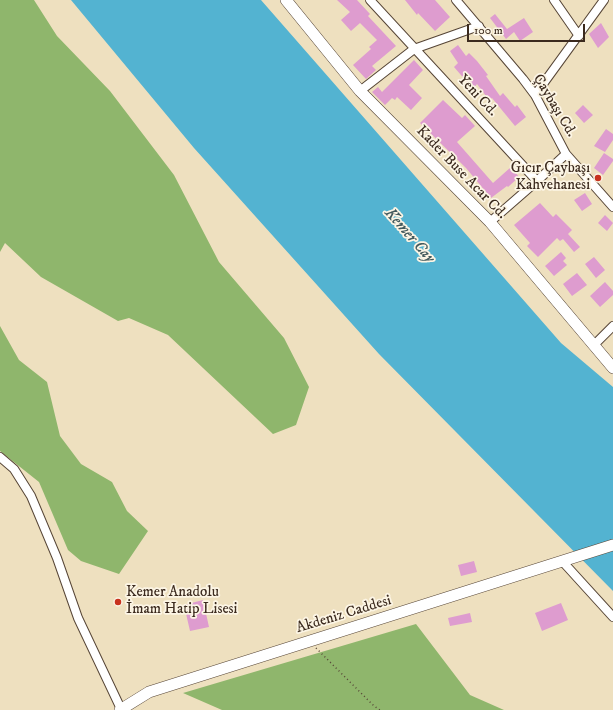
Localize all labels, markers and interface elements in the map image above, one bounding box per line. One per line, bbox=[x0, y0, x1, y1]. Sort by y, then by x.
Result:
scale bar bbox=[469, 16, 587, 42]
text: 100 m bbox=[474, 23, 503, 38]
street label: Yeni Cd. bbox=[453, 71, 501, 121]
street label: Çaybaşı Cd. bbox=[528, 71, 580, 141]
street label: Kader Buse Acar Cd. bbox=[412, 123, 510, 223]
place label: Gıcır Çaybaşı Kahvehanesi bbox=[511, 160, 590, 195]
marker: Gıcır Çaybaşı Kahvehanesi bbox=[593, 173, 603, 183]
water label: Kemer Cay bbox=[380, 204, 438, 268]
place label: Kemer Anadolu İmam Hatip Lisesi bbox=[126, 584, 237, 619]
street label: Akdeniz Caddesi bbox=[294, 592, 394, 638]
marker: Kemer Anadolu İmam Hatip Lisesi bbox=[113, 597, 123, 607]

